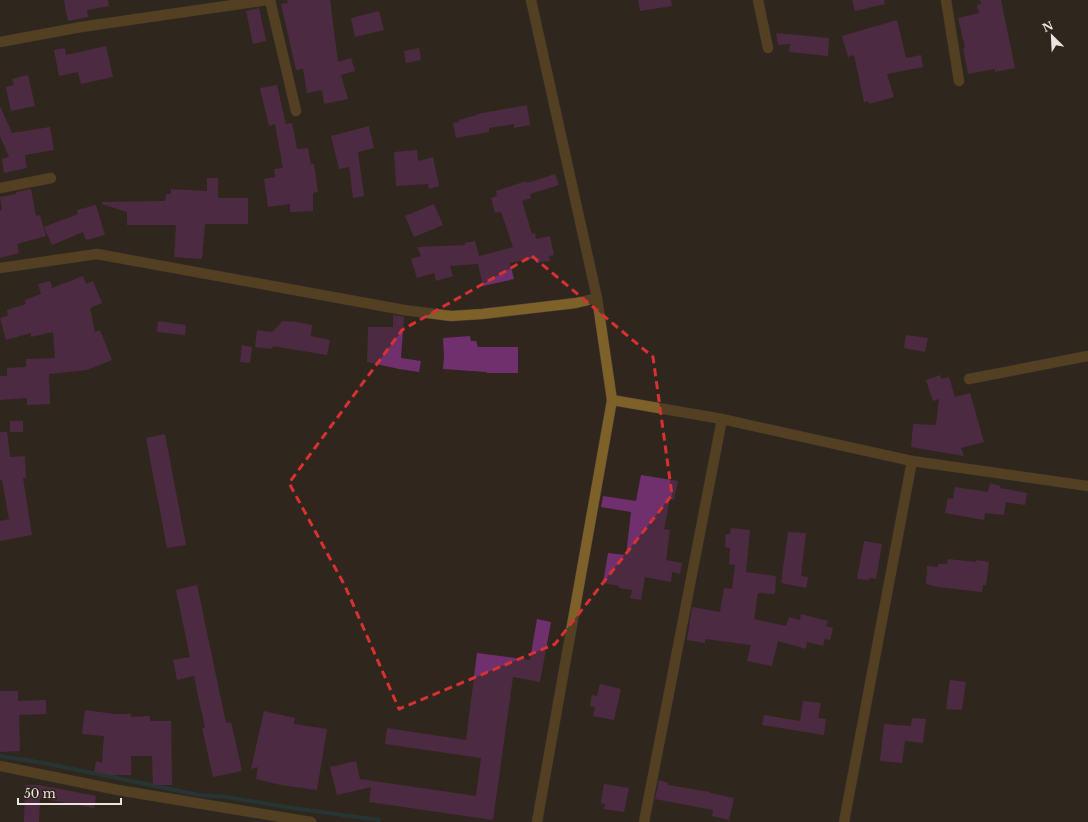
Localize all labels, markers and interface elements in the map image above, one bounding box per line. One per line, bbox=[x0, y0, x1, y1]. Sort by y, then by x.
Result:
north arrow bbox=[1032, 16, 1072, 56]
text: N bbox=[1040, 18, 1056, 35]
scale bar bbox=[18, 780, 121, 806]
text: 50 m bbox=[24, 786, 56, 801]

